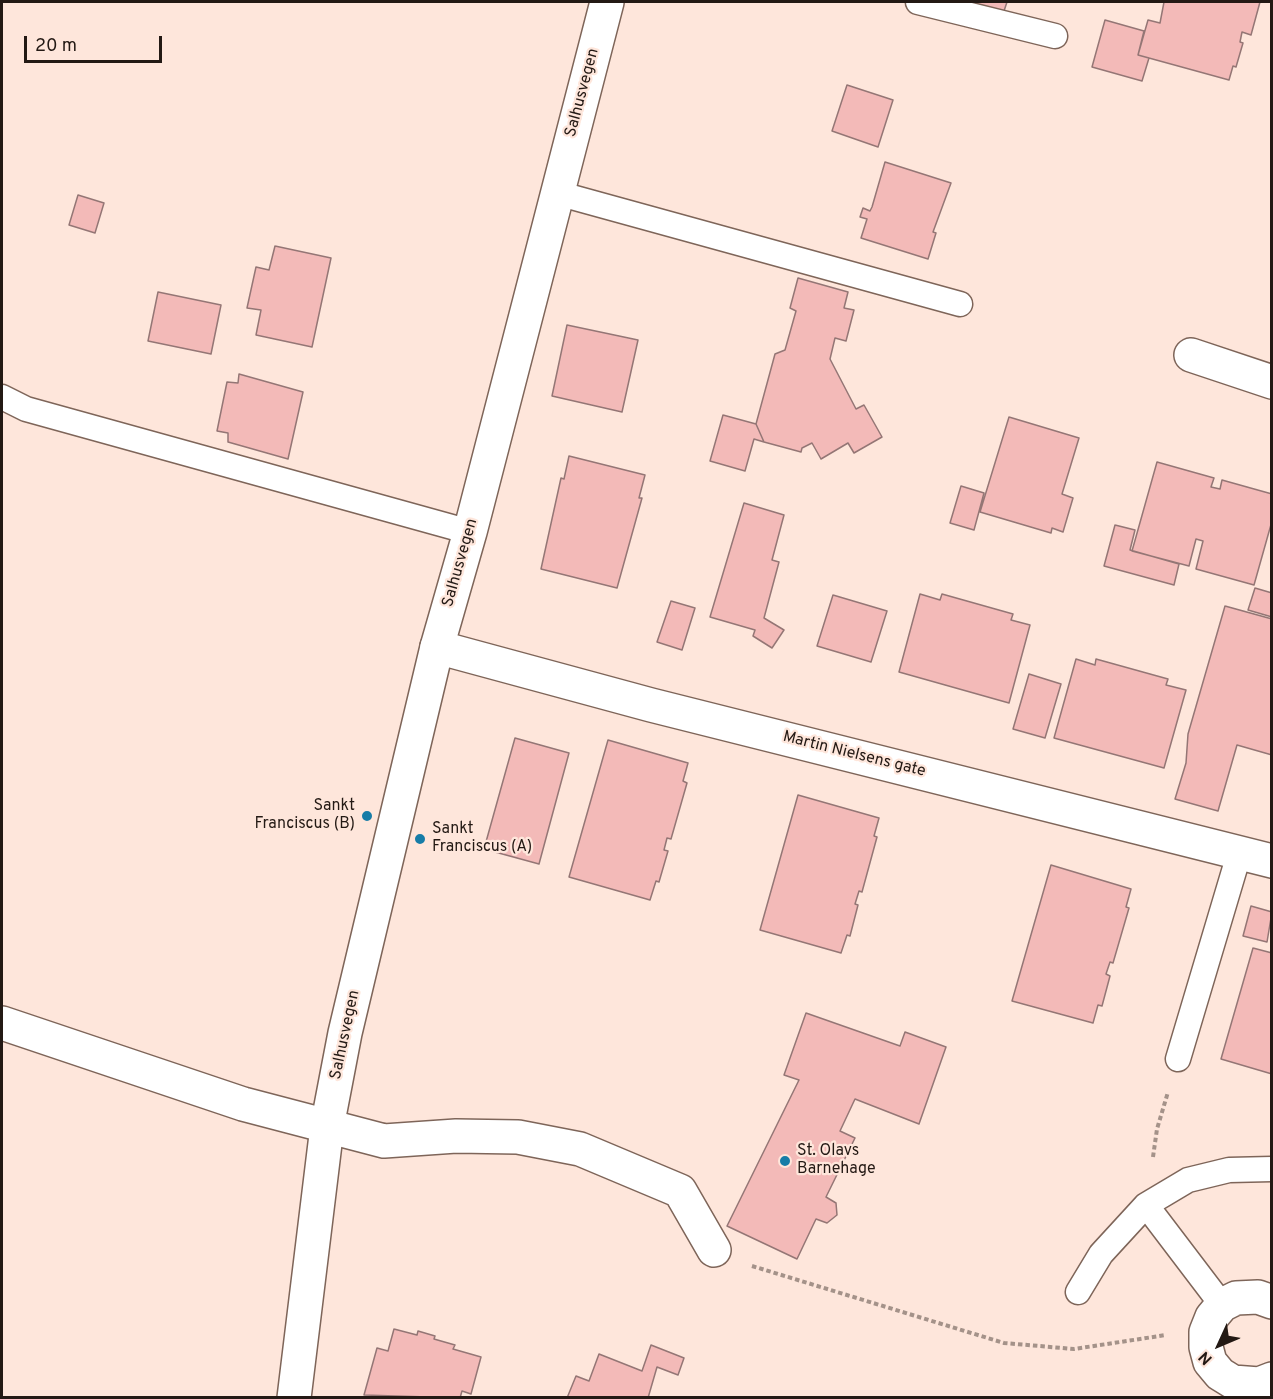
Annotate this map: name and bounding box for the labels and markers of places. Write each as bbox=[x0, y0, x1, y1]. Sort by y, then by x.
place label: Sankt Franciscus (B) bbox=[255, 797, 355, 835]
marker: Sankt Franciscus (B) bbox=[360, 809, 374, 823]
place label: Sankt Franciscus (A) bbox=[432, 820, 532, 858]
marker: Sankt Franciscus (A) bbox=[413, 832, 427, 846]
place label: St. Olavs Barnehage bbox=[797, 1142, 876, 1180]
marker: St. Olavs Barnehage bbox=[778, 1154, 792, 1168]

